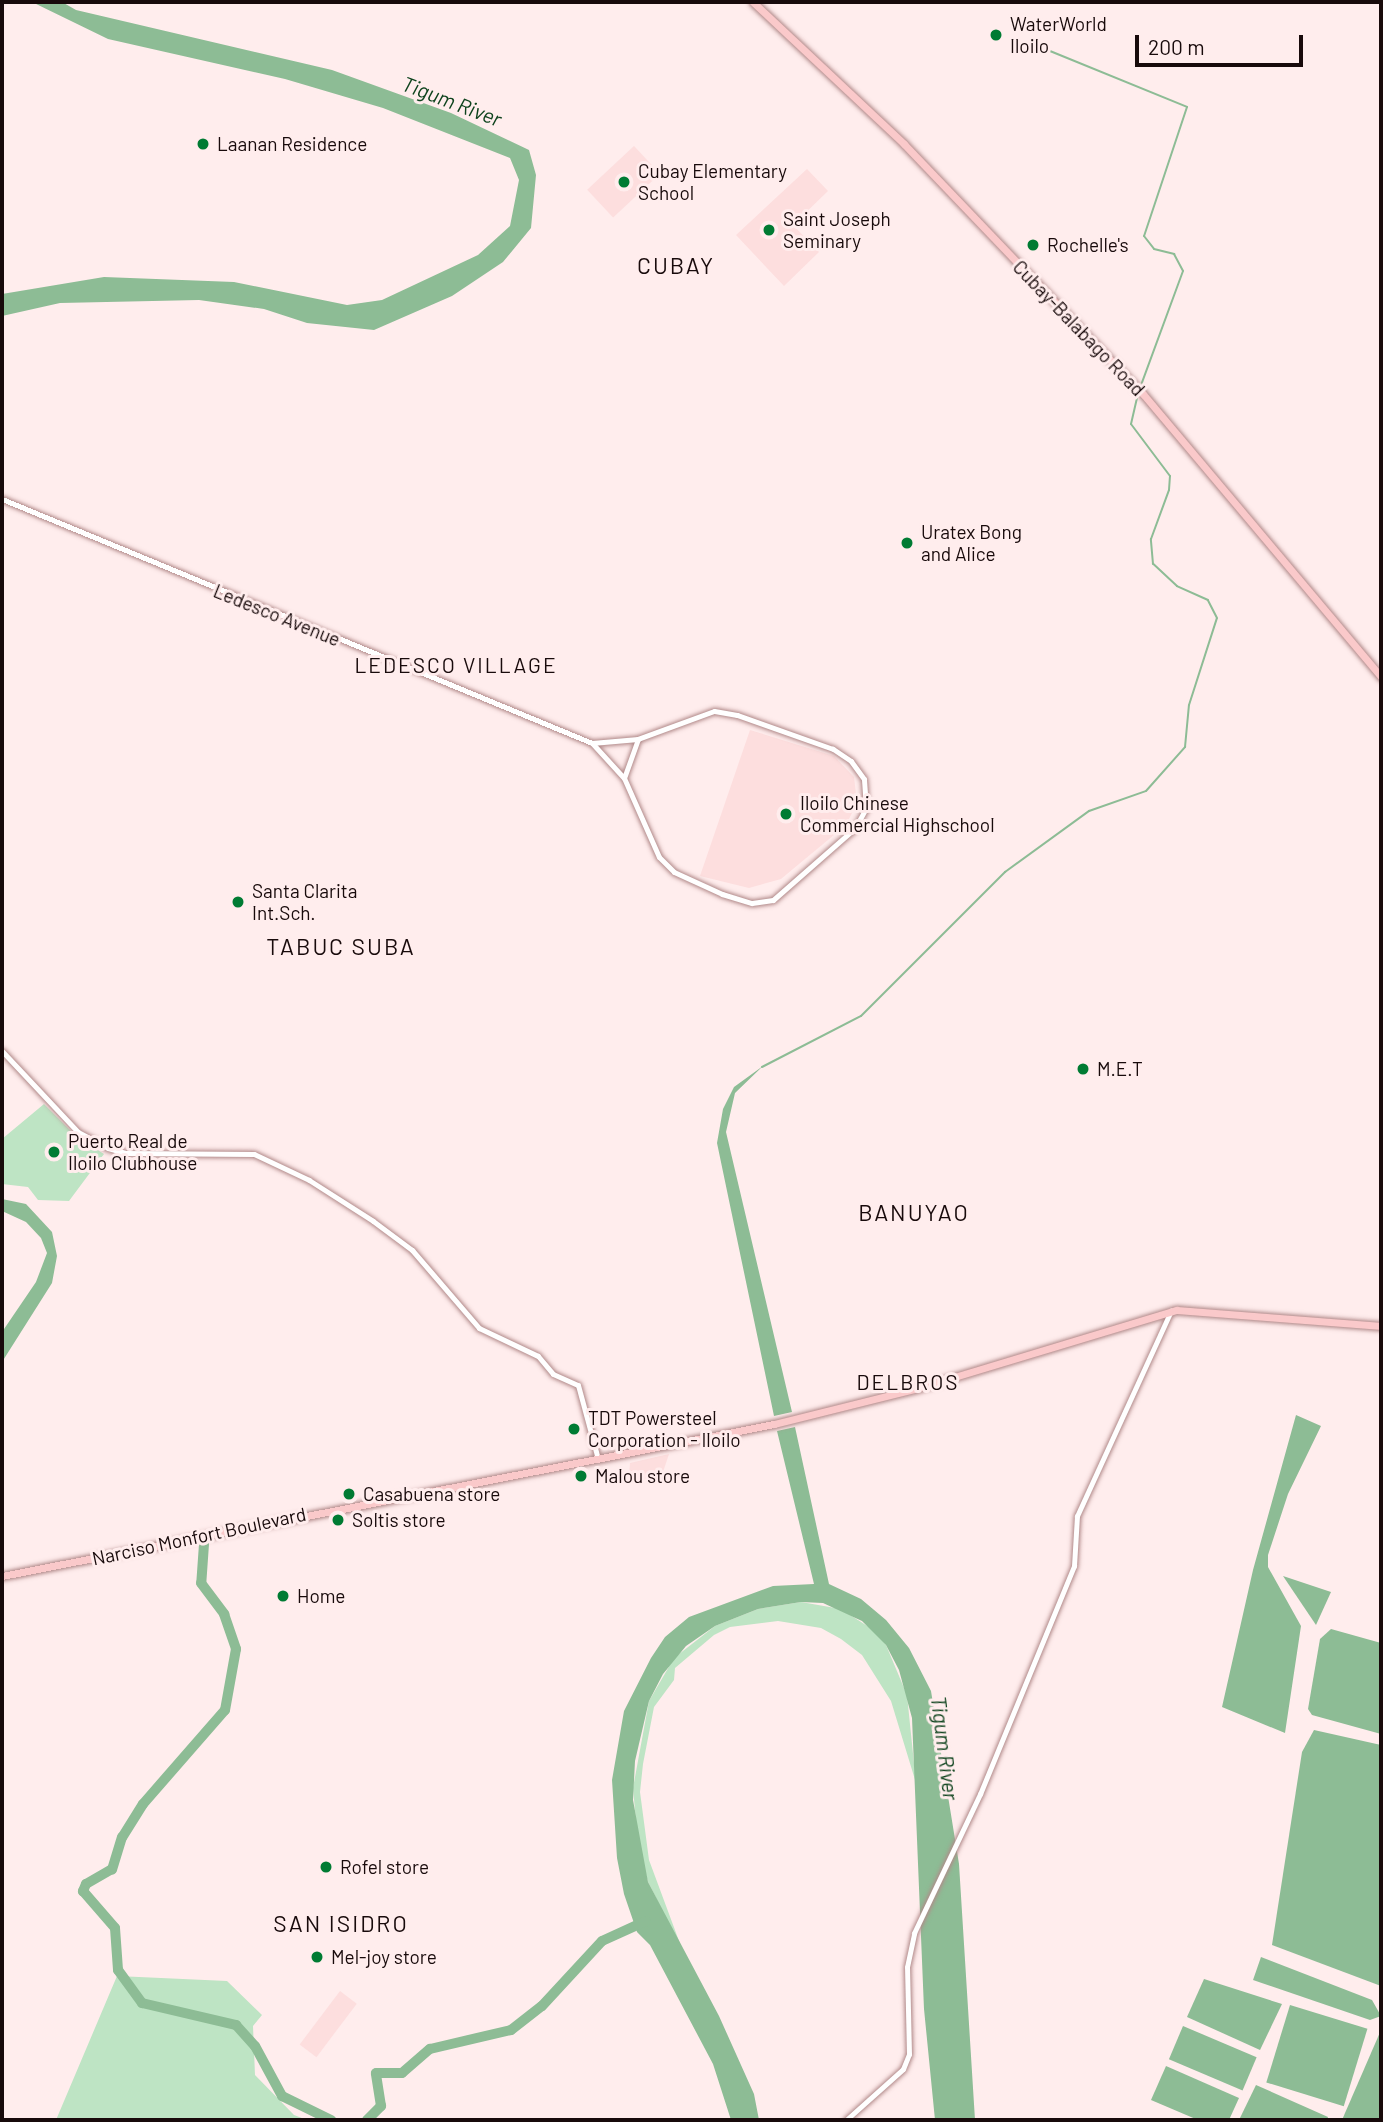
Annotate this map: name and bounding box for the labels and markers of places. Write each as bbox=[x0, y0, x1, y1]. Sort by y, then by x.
place label: WaterWorld Iloilo bbox=[1010, 13, 1107, 57]
marker: WaterWorld Iloilo bbox=[988, 27, 1004, 43]
place label: Laanan Residence bbox=[217, 133, 367, 155]
marker: Laanan Residence bbox=[195, 136, 211, 152]
place label: Cubay Elementary School bbox=[638, 160, 787, 204]
marker: Cubay Elementary School bbox=[616, 174, 632, 190]
place label: Saint Joseph Seminary bbox=[783, 208, 891, 252]
marker: Saint Joseph Seminary bbox=[761, 222, 777, 238]
place label: Rochelle's bbox=[1047, 234, 1129, 256]
marker: Rochelle's bbox=[1025, 237, 1041, 253]
place label: Uratex Bong and Alice bbox=[921, 521, 1022, 565]
marker: Uratex Bong and Alice bbox=[899, 535, 915, 551]
place label: Iloilo Chinese Commercial Highschool bbox=[800, 792, 995, 836]
marker: Iloilo Chinese Commercial Highschool bbox=[778, 806, 794, 822]
place label: Santa Clarita Int.Sch. bbox=[252, 880, 357, 924]
marker: Santa Clarita Int.Sch. bbox=[230, 894, 246, 910]
place label: M.E.T bbox=[1097, 1058, 1143, 1080]
marker: M.E.T bbox=[1075, 1061, 1091, 1077]
place label: Puerto Real de Iloilo Clubhouse bbox=[68, 1130, 197, 1174]
marker: Puerto Real de Iloilo Clubhouse bbox=[46, 1144, 62, 1160]
place label: TDT Powersteel Corporation - Iloilo bbox=[588, 1407, 741, 1451]
marker: TDT Powersteel Corporation - Iloilo bbox=[566, 1421, 582, 1437]
place label: Malou store bbox=[595, 1465, 690, 1487]
marker: Malou store bbox=[573, 1468, 589, 1484]
place label: Casabuena store bbox=[363, 1483, 500, 1505]
marker: Casabuena store bbox=[341, 1486, 357, 1502]
place label: Soltis store bbox=[352, 1509, 446, 1531]
marker: Soltis store bbox=[330, 1512, 346, 1528]
place label: Home bbox=[297, 1585, 345, 1607]
marker: Home bbox=[275, 1588, 291, 1604]
place label: Rofel store bbox=[340, 1856, 429, 1878]
marker: Rofel store bbox=[318, 1859, 334, 1875]
place label: Mel-joy store bbox=[331, 1946, 437, 1968]
marker: Mel-joy store bbox=[309, 1949, 325, 1965]

